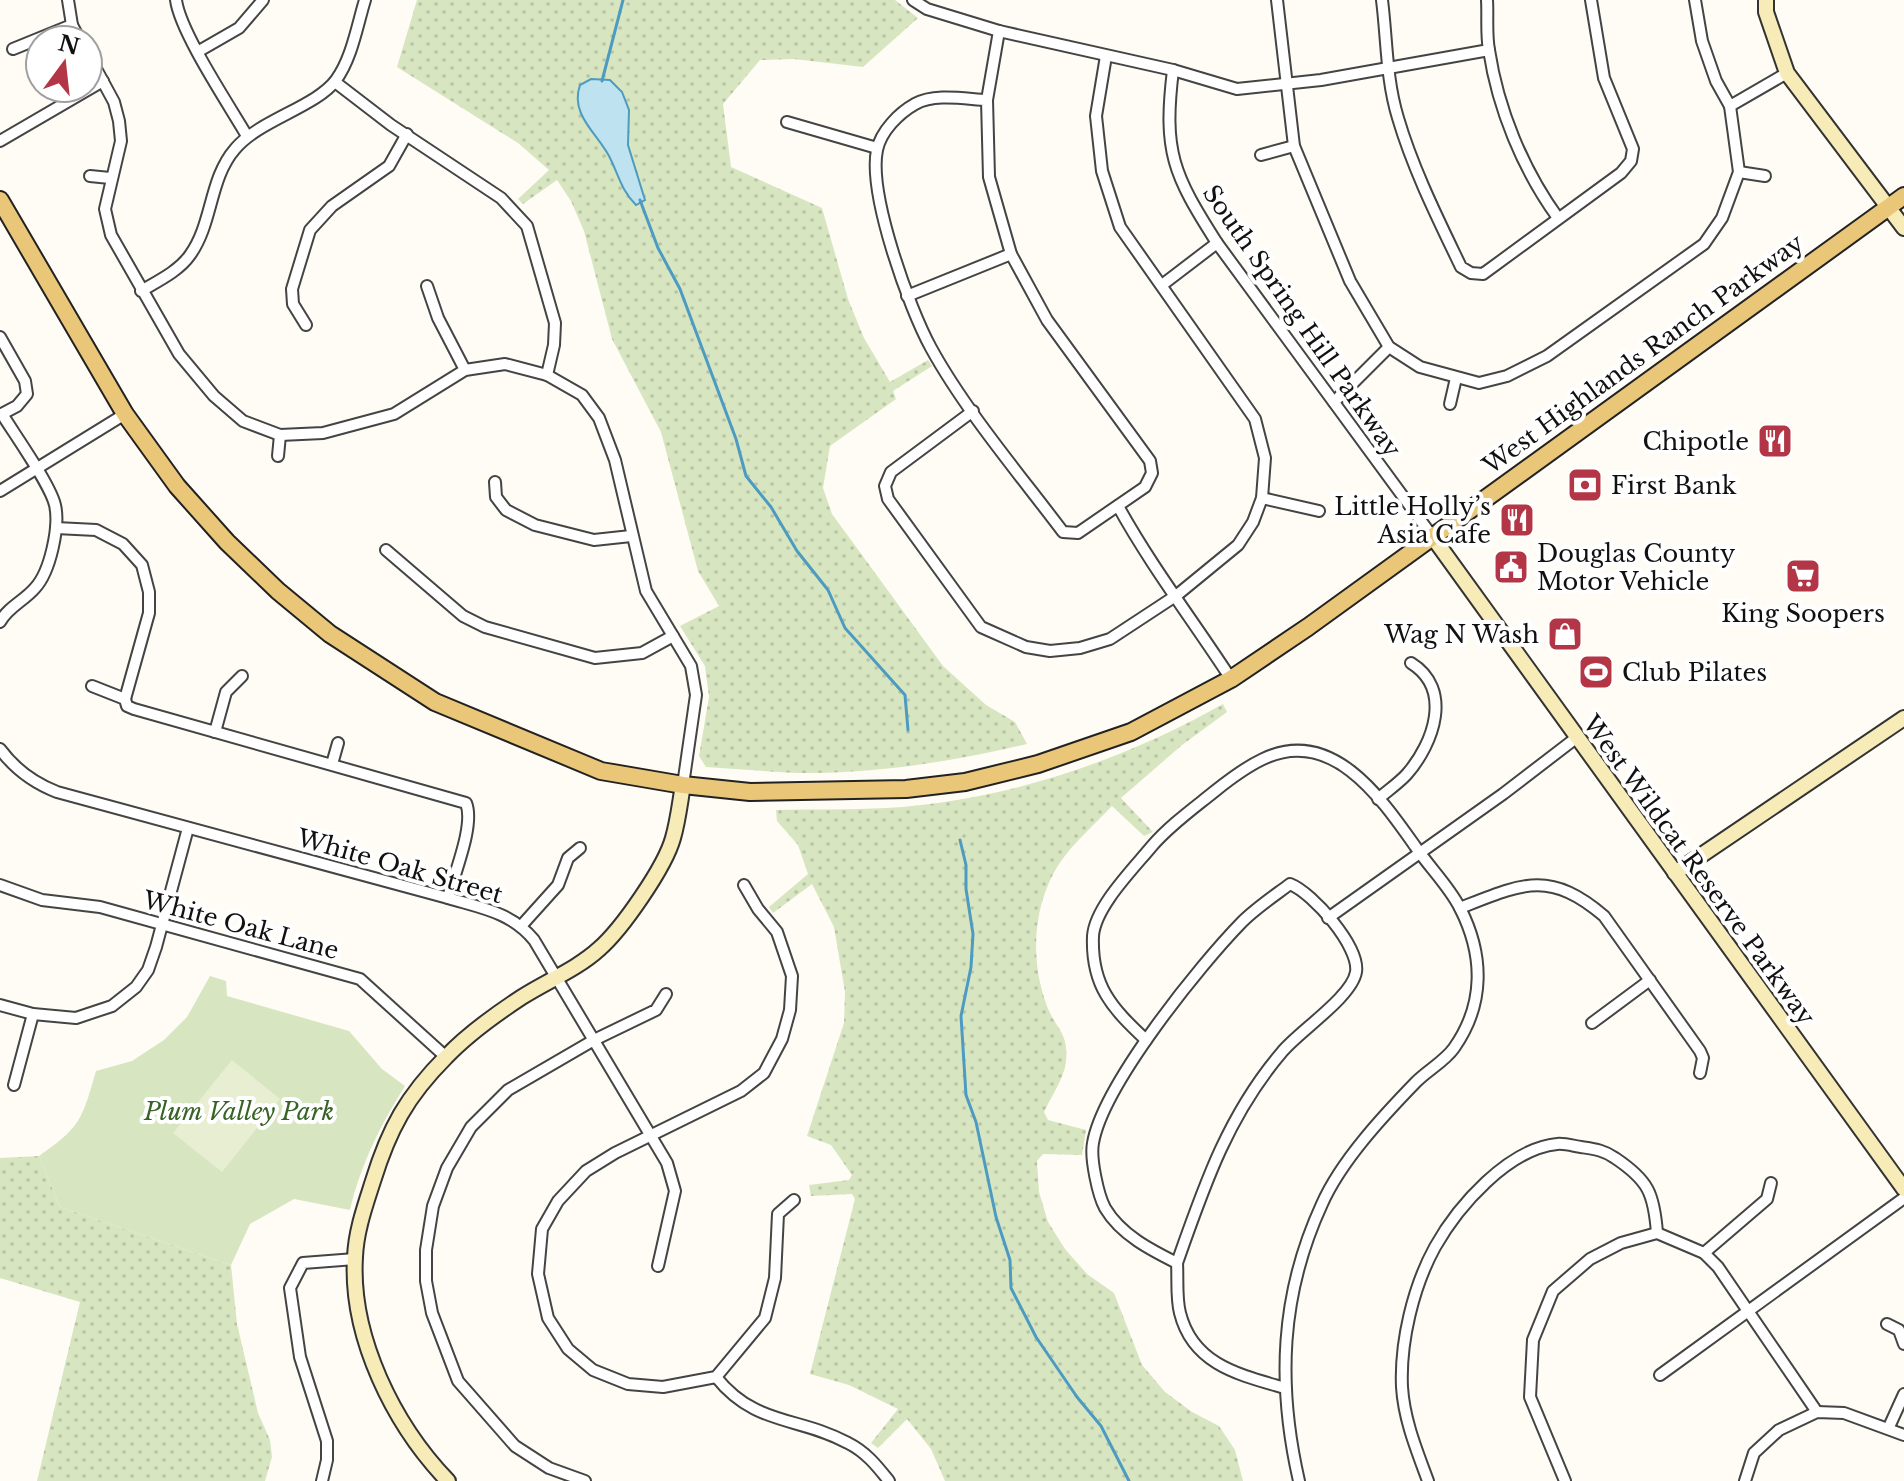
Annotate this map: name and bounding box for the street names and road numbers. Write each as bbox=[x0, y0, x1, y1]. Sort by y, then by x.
street label: South Spring Hill Parkway bbox=[1197, 179, 1408, 463]
street label: West Highlands Ranch Parkway bbox=[1476, 228, 1809, 481]
street label: West Wildcat Reserve Parkway bbox=[1576, 709, 1822, 1031]
street label: White Oak Street bbox=[293, 823, 506, 909]
street label: White Oak Lane bbox=[139, 885, 342, 965]

